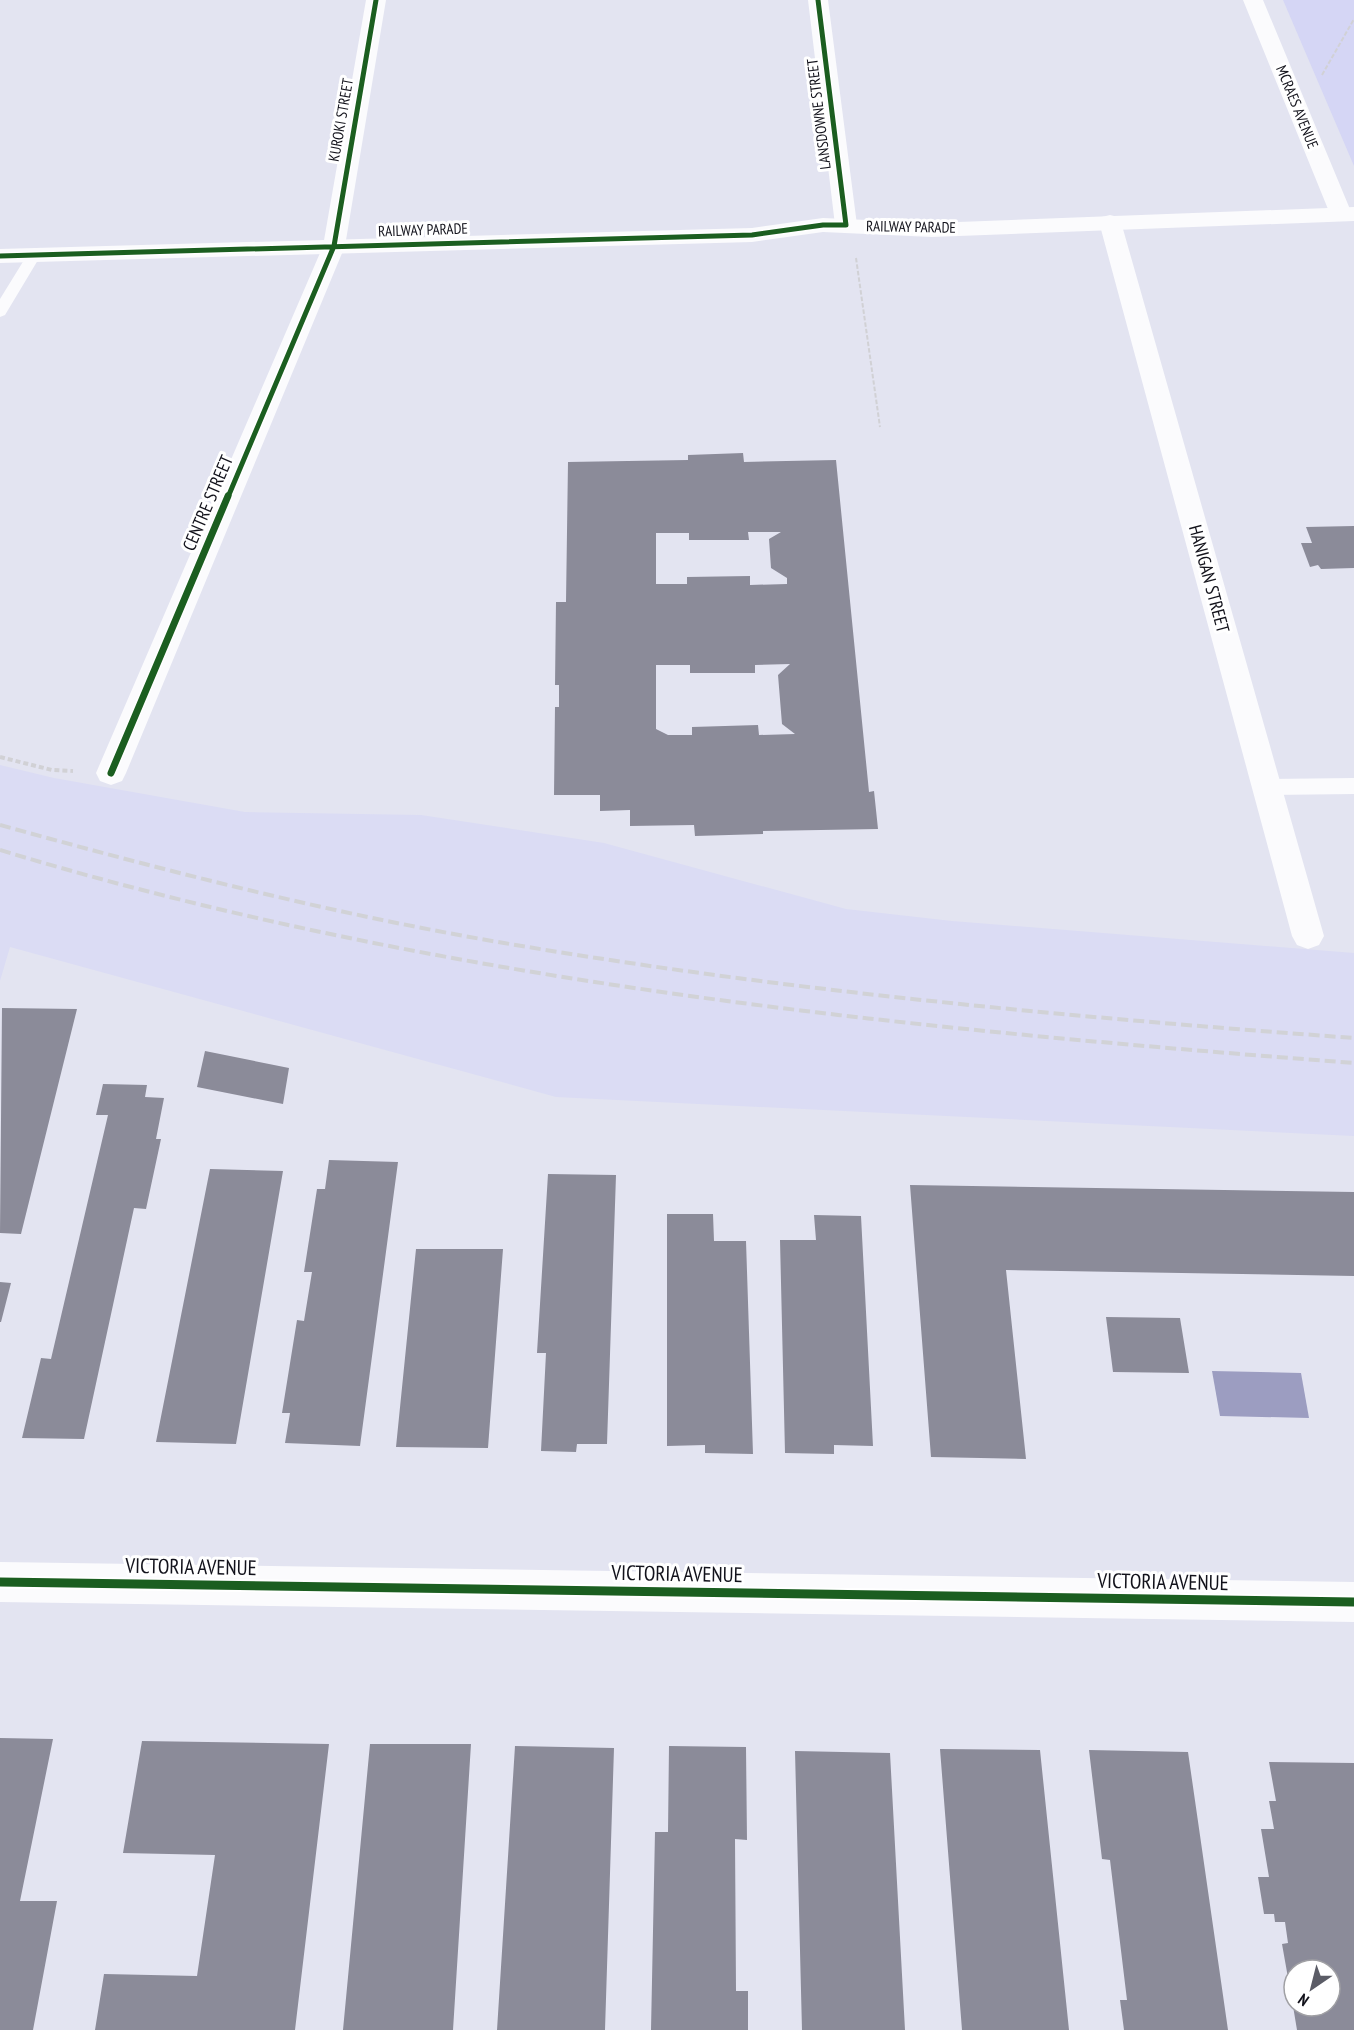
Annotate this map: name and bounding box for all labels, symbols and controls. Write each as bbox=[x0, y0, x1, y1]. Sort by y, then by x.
street label: LANSDOWNE STREET bbox=[802, 57, 835, 171]
street label: MCRAES AVENUE bbox=[1272, 62, 1323, 151]
street label: KUROKI STREET bbox=[324, 77, 357, 163]
street label: RAILWAY PARADE bbox=[866, 216, 956, 237]
street label: RAILWAY PARADE bbox=[378, 218, 468, 241]
street label: CENTRE STREET bbox=[177, 451, 238, 554]
street label: HANIGAN STREET bbox=[1184, 522, 1235, 635]
street label: VICTORIA AVENUE bbox=[124, 1552, 257, 1581]
street label: VICTORIA AVENUE bbox=[610, 1559, 743, 1588]
street label: VICTORIA AVENUE bbox=[1096, 1567, 1229, 1596]
north arrow bbox=[1282, 1958, 1342, 2018]
text: N bbox=[1294, 1990, 1313, 2011]

